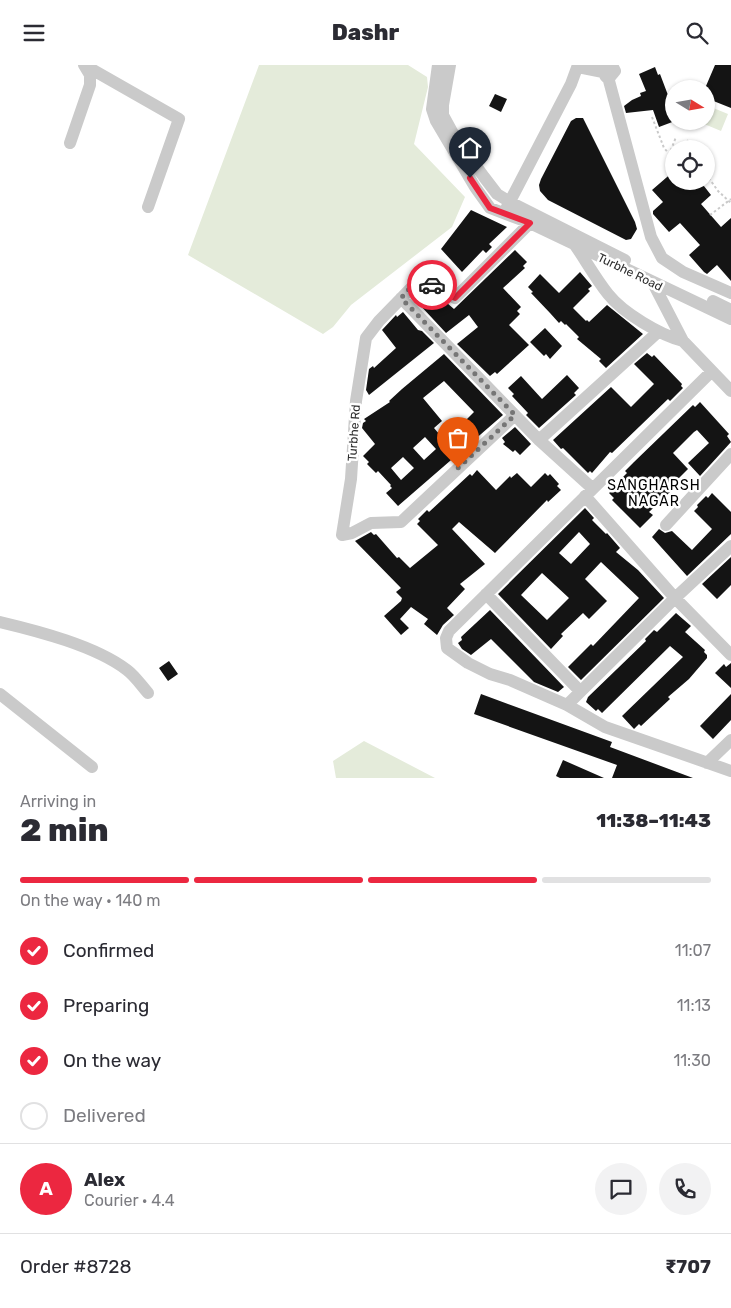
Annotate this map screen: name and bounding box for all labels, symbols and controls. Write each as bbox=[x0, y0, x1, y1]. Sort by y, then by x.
icon: menu bbox=[20, 19, 48, 47]
text: Dashr bbox=[332, 19, 399, 46]
icon: search bbox=[683, 19, 711, 47]
north arrow bbox=[665, 80, 715, 130]
map controls bbox=[665, 80, 715, 190]
pin bbox=[449, 127, 491, 178]
icon: home bbox=[456, 134, 484, 162]
button: locate bbox=[665, 140, 715, 190]
street label: Turbhe Road bbox=[595, 250, 665, 294]
courier bbox=[407, 260, 457, 310]
icon: car bbox=[418, 271, 446, 299]
street label: Turbhe Rd bbox=[345, 404, 363, 462]
pin bbox=[437, 417, 479, 468]
icon: bag bbox=[444, 424, 472, 452]
district label: SANGHARSH NAGAR bbox=[607, 477, 701, 510]
text: Arriving in bbox=[20, 792, 96, 811]
text: 11:38–11:43 bbox=[596, 809, 711, 832]
text: 2 min bbox=[20, 811, 109, 849]
text: On the way · 140 m bbox=[20, 891, 160, 910]
icon: check bbox=[20, 937, 48, 965]
text: Confirmed bbox=[63, 939, 154, 962]
text: 11:07 bbox=[675, 941, 711, 960]
icon: check bbox=[20, 992, 48, 1020]
text: Preparing bbox=[63, 994, 149, 1017]
text: 11:13 bbox=[677, 996, 711, 1015]
icon: check bbox=[20, 1047, 48, 1075]
text: On the way bbox=[63, 1049, 161, 1072]
text: 11:30 bbox=[673, 1051, 711, 1070]
text: Delivered bbox=[63, 1104, 146, 1127]
button: chat bbox=[595, 1163, 647, 1215]
button: phone bbox=[659, 1163, 711, 1215]
text: Alex bbox=[84, 1168, 125, 1191]
text: A bbox=[39, 1177, 53, 1200]
text: Courier · 4.4 bbox=[84, 1191, 175, 1210]
text: Order #8728 bbox=[20, 1255, 132, 1278]
text: ₹707 bbox=[665, 1255, 711, 1278]

